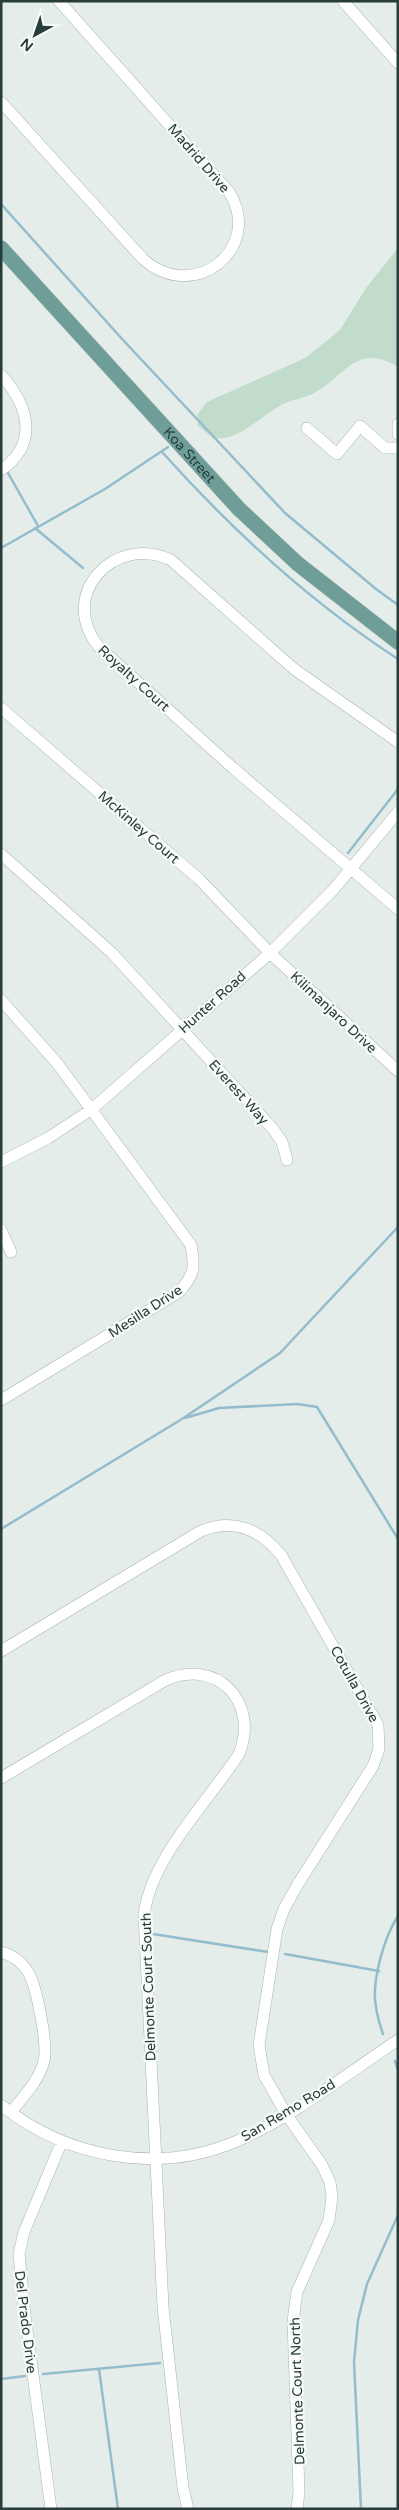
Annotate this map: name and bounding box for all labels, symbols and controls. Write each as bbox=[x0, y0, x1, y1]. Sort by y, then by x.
north arrow bbox=[10, 10, 60, 60]
text: N bbox=[17, 34, 37, 55]
street label: Madrid Drive bbox=[164, 120, 233, 196]
street label: Koa Street bbox=[160, 424, 219, 487]
street label: Royalty Court bbox=[94, 642, 174, 716]
street label: McKinley Court bbox=[95, 788, 183, 868]
street label: Hunter Road bbox=[175, 968, 249, 1037]
street label: Kilimanjaro Drive bbox=[287, 968, 381, 1057]
street label: Everest Way bbox=[205, 1056, 273, 1129]
street label: Mesilla Drive bbox=[105, 1281, 185, 1342]
street label: Cotulla Drive bbox=[327, 1643, 383, 1726]
street label: Delmonte Court South bbox=[137, 1912, 160, 2062]
street label: San Remo Road bbox=[238, 2076, 338, 2145]
street label: Del Prado Drive bbox=[11, 2270, 40, 2374]
street label: Delmonte Court North bbox=[286, 2317, 309, 2465]

